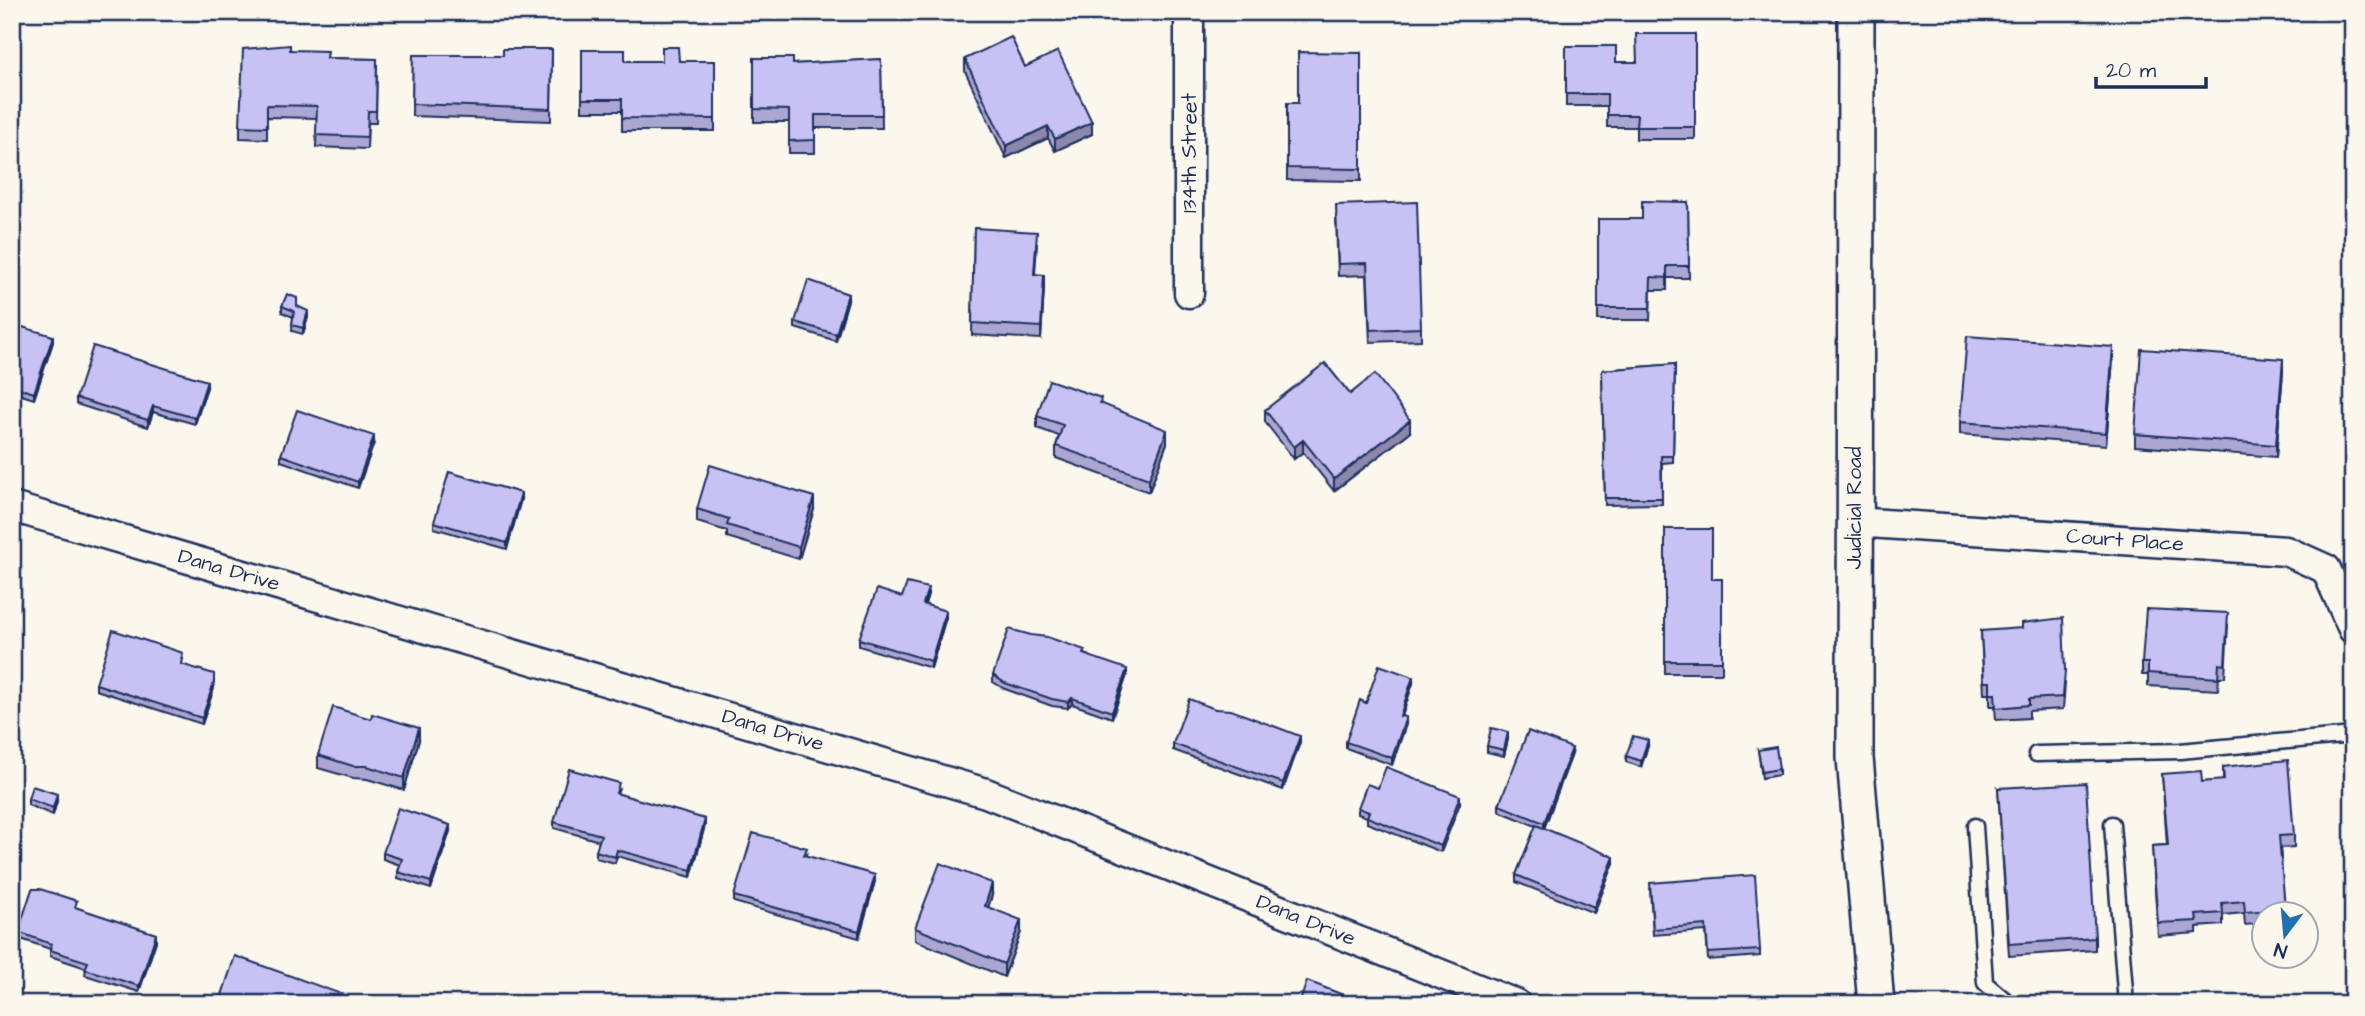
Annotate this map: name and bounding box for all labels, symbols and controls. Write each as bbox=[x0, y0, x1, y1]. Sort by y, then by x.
scale bar bbox=[2096, 46, 2206, 90]
text: 20 m bbox=[2106, 56, 2157, 85]
street label: 134th Street bbox=[1175, 93, 1204, 213]
street label: Judicial Road bbox=[1840, 446, 1869, 569]
street label: Court Place bbox=[2065, 521, 2185, 559]
street label: Dana Drive bbox=[175, 542, 283, 598]
street label: Dana Drive bbox=[719, 702, 827, 758]
street label: Dana Drive bbox=[1252, 887, 1360, 953]
north arrow bbox=[2250, 900, 2320, 970]
text: N bbox=[2271, 935, 2290, 965]

